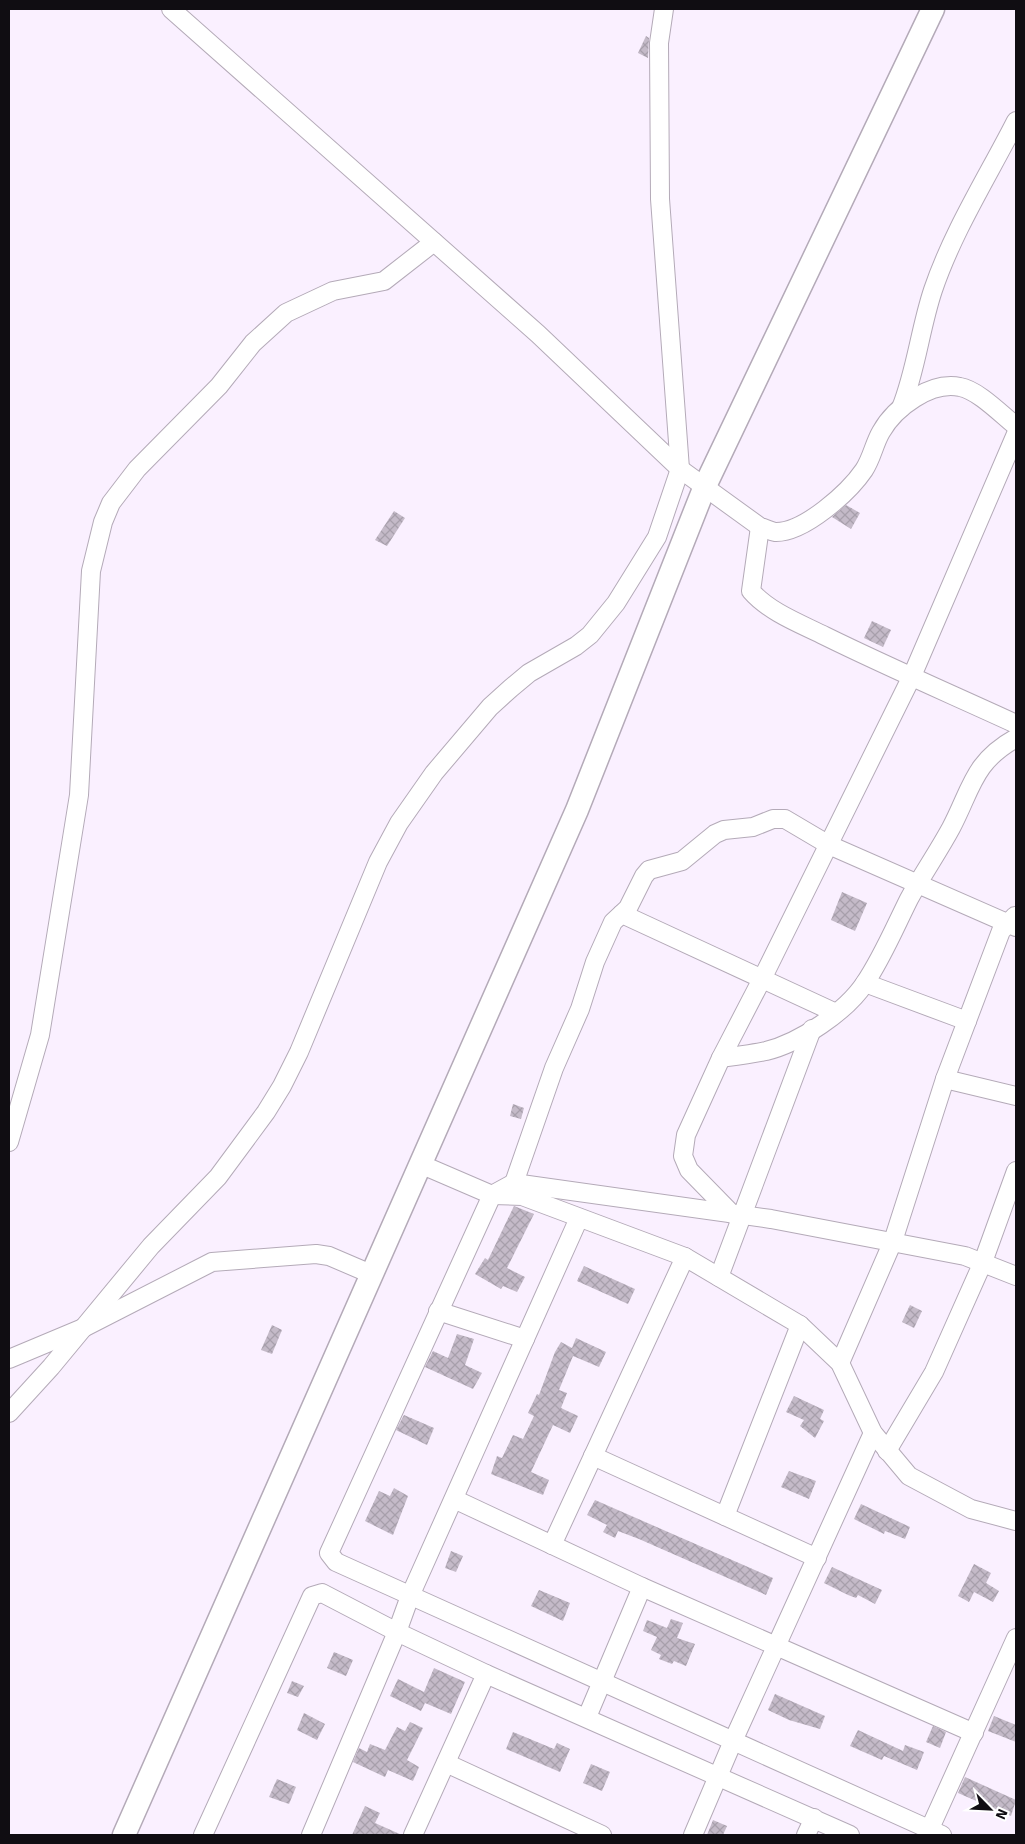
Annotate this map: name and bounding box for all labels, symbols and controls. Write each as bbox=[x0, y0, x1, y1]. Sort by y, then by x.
north arrow bbox=[965, 1784, 1015, 1834]
text: N bbox=[992, 1806, 1011, 1822]

